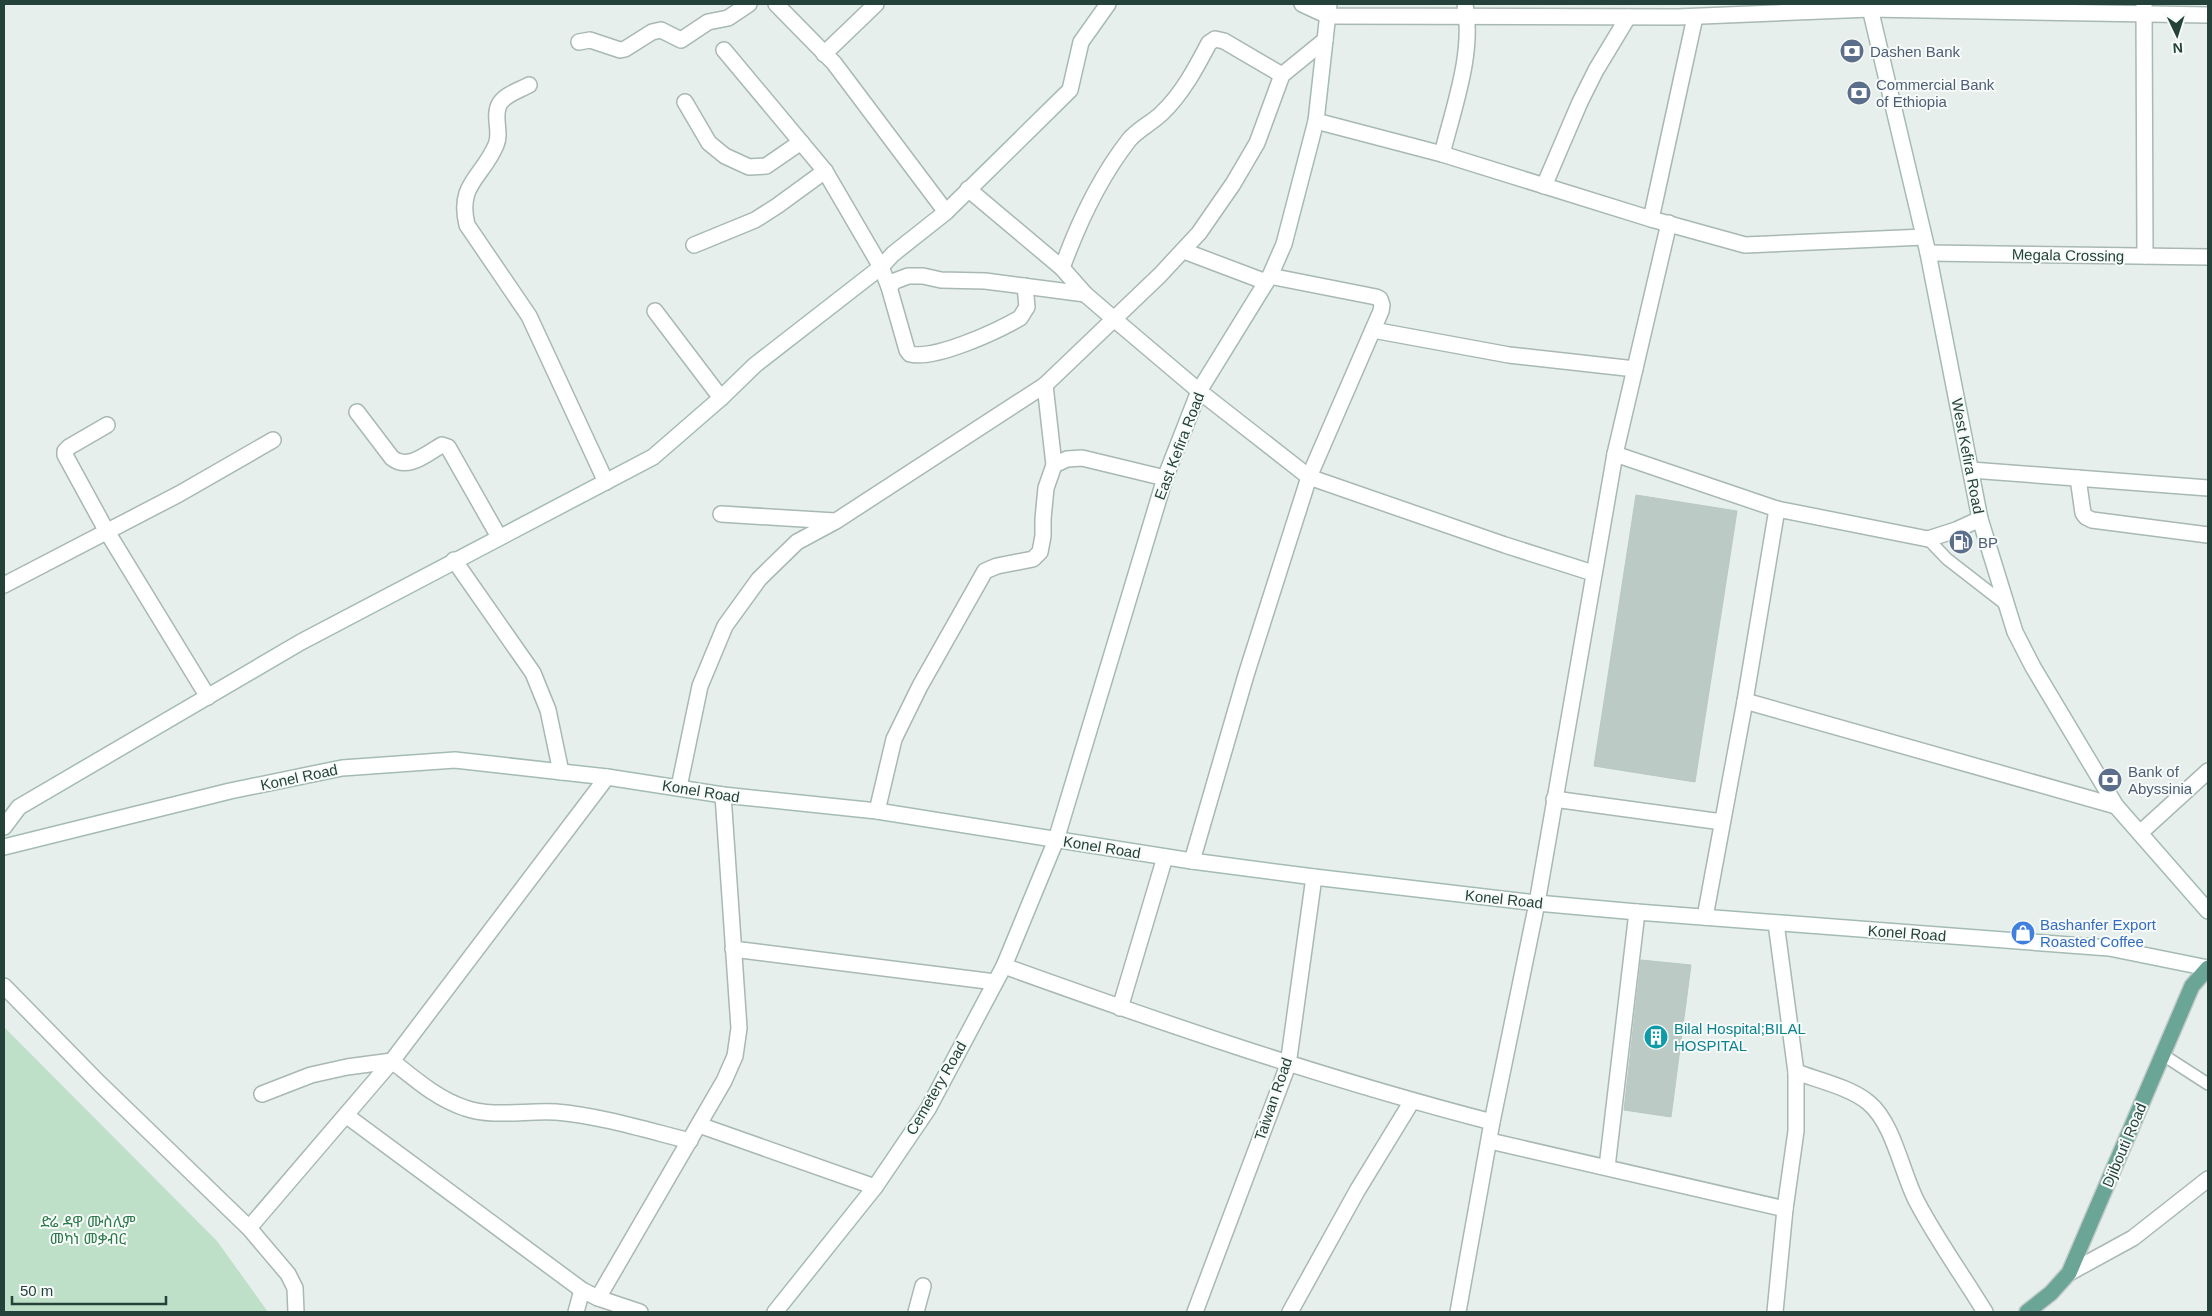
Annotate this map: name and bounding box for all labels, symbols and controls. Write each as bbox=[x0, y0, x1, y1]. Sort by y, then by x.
north arrow bbox=[2152, 10, 2202, 60]
bank icon: Dashen Bank bbox=[1839, 38, 1865, 64]
text: N bbox=[2172, 40, 2184, 56]
place label: Dashen Bank bbox=[1870, 43, 1961, 60]
place label: Commercial Bank of Ethiopia bbox=[1876, 76, 1995, 110]
bank icon: Commercial Bank of Ethiopia bbox=[1846, 80, 1872, 106]
street label: Megala Crossing bbox=[2012, 246, 2124, 264]
street label: East Kefira Road bbox=[1151, 390, 1207, 502]
street label: West Kefira Road bbox=[1948, 397, 1988, 515]
fuel station icon: BP bbox=[1948, 529, 1974, 555]
place label: BP bbox=[1978, 534, 1998, 551]
street label: Konel Road bbox=[259, 761, 339, 793]
place label: Bank of Abyssinia bbox=[2128, 763, 2193, 797]
bank icon: Bank of Abyssinia bbox=[2097, 767, 2123, 793]
street label: Konel Road bbox=[661, 776, 741, 806]
street label: Konel Road bbox=[1062, 832, 1142, 862]
street label: Konel Road bbox=[1464, 886, 1544, 912]
place label: Bashanfer Export Roasted Coffee bbox=[2040, 916, 2157, 950]
shop icon: Bashanfer Export Roasted Coffee bbox=[2010, 920, 2036, 946]
street label: Konel Road bbox=[1867, 922, 1947, 944]
place label: Bilal Hospital;BILAL HOSPITAL bbox=[1674, 1020, 1806, 1054]
building icon: Bilal Hospital;BILAL HOSPITAL bbox=[1643, 1024, 1669, 1050]
street label: Cemetery Road bbox=[902, 1038, 970, 1138]
street label: Taiwan Road bbox=[1251, 1055, 1295, 1143]
street label: Djibouti Road bbox=[2099, 1100, 2149, 1190]
park label: ድሬ ዳዋ ሙስሊም መካነ መቃብር bbox=[41, 1213, 135, 1247]
scale bar bbox=[12, 1274, 166, 1306]
text: 50 m bbox=[20, 1282, 53, 1299]

